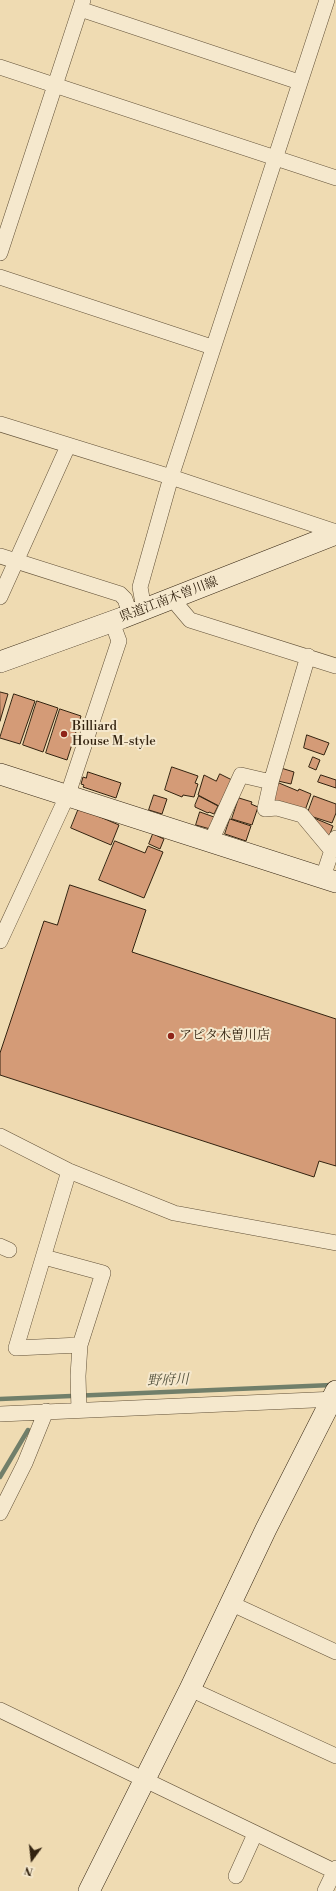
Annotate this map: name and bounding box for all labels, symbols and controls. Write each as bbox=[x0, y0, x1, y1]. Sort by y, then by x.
street label: 県道江南木曽川線 bbox=[118, 574, 220, 626]
place label: Billiard House M-style bbox=[72, 719, 156, 750]
marker: Billiard House M-style bbox=[59, 729, 69, 739]
place label: アピタ木曽川店 bbox=[179, 1028, 270, 1044]
marker: アピタ木曽川店 bbox=[166, 1031, 176, 1041]
water label: 野府川 bbox=[147, 1372, 189, 1390]
north arrow bbox=[12, 1839, 52, 1879]
text: N bbox=[23, 1863, 35, 1878]

